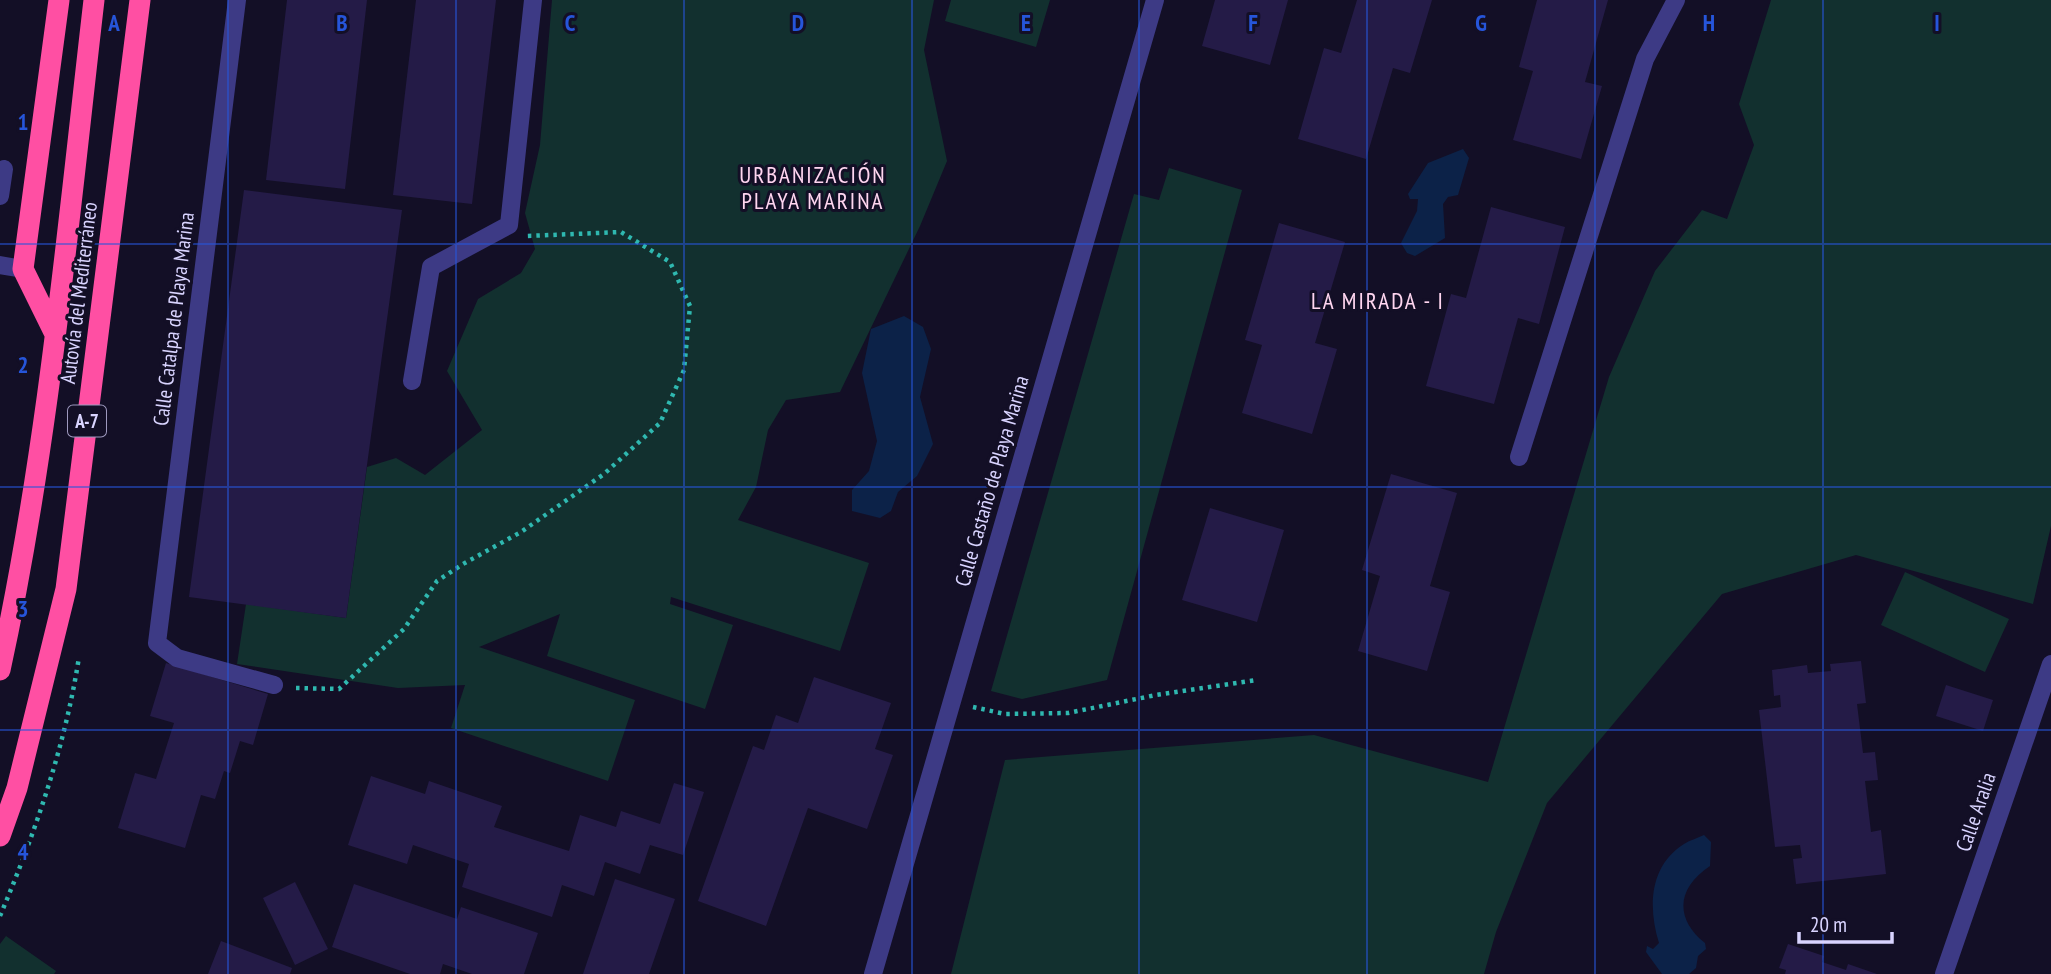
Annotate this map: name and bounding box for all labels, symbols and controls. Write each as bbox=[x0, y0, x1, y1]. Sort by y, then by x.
text: A bbox=[107, 8, 120, 37]
text: B bbox=[336, 8, 348, 37]
text: C bbox=[565, 8, 576, 37]
text: D bbox=[792, 8, 804, 37]
text: E bbox=[1021, 8, 1031, 37]
text: F bbox=[1248, 8, 1258, 37]
text: G bbox=[1475, 8, 1487, 37]
text: H bbox=[1703, 8, 1715, 37]
text: I bbox=[1934, 8, 1940, 37]
text: 1 bbox=[18, 107, 29, 136]
district label: URBANIZACIÓN PLAYA MARINA bbox=[739, 160, 887, 215]
street label: Autovía del Mediterráneo bbox=[54, 201, 103, 385]
street label: Calle Catalpa de Playa Marina bbox=[147, 211, 200, 427]
district label: LA MIRADA - I bbox=[1311, 286, 1445, 315]
text: 2 bbox=[18, 350, 29, 379]
street label: Calle Castaño de Playa Marina bbox=[949, 372, 1035, 589]
road number: A-7 bbox=[68, 406, 106, 436]
text: 3 bbox=[18, 594, 29, 623]
street label: Calle Aralia bbox=[1949, 769, 2002, 855]
text: 4 bbox=[18, 837, 29, 866]
scale bar bbox=[1799, 900, 1892, 944]
text: 20 m bbox=[1810, 911, 1847, 938]

